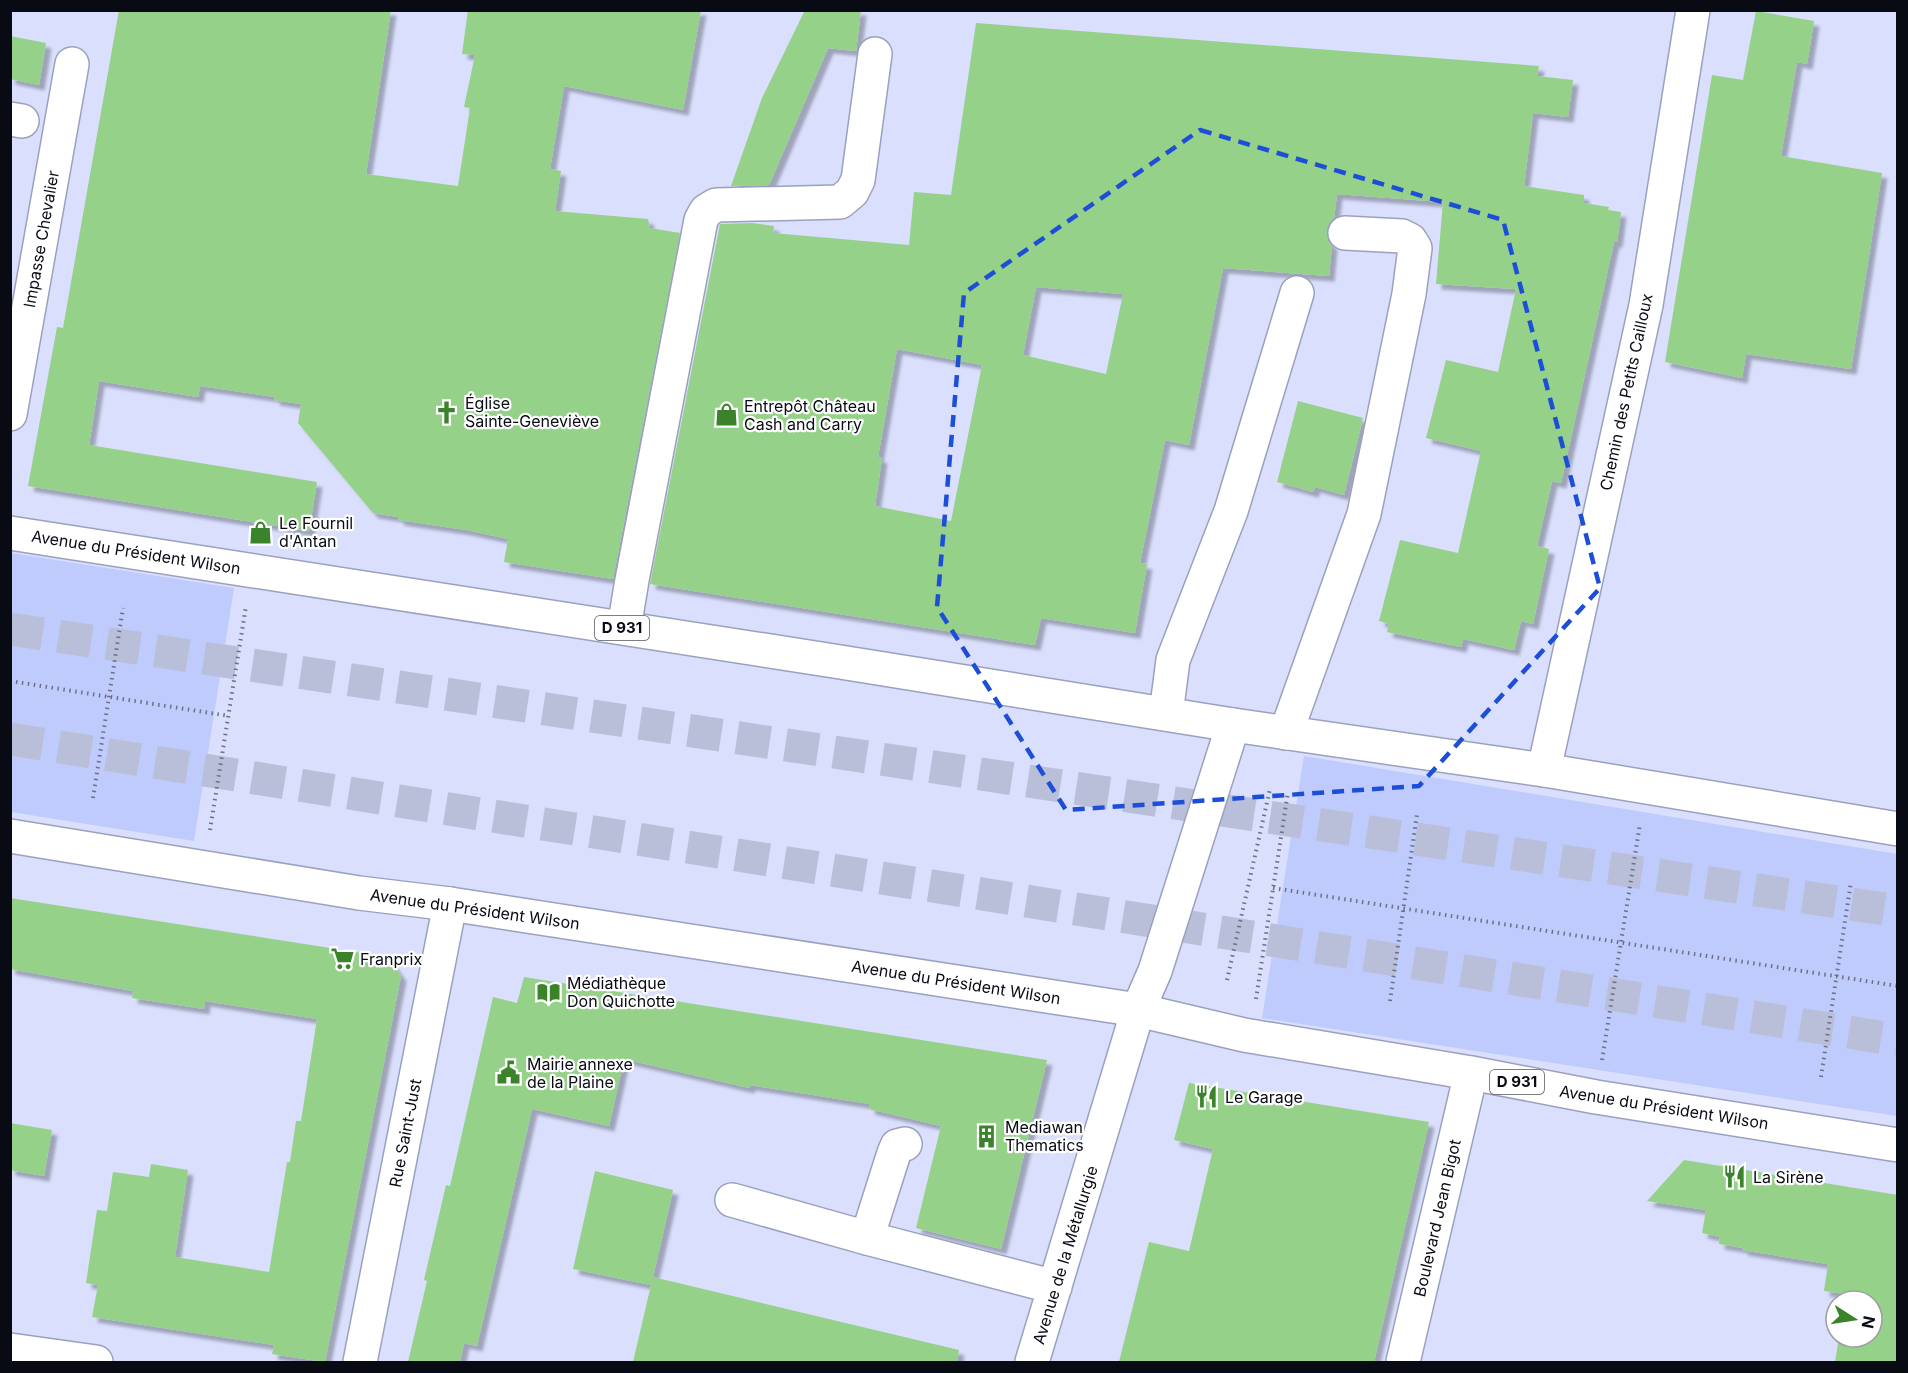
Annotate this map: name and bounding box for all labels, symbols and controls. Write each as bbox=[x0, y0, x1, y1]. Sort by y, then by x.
street label: Impasse Chevalier bbox=[19, 169, 63, 309]
street label: Chemin des Petits Cailloux bbox=[1595, 291, 1657, 492]
place label: Église Sainte-Geneviève bbox=[465, 393, 599, 431]
place label: Entrepôt Château Cash and Carry bbox=[744, 396, 876, 434]
church icon: Église Sainte-Geneviève bbox=[434, 399, 460, 425]
shop icon: Entrepôt Château Cash and Carry bbox=[713, 402, 739, 428]
place label: Le Fournil d'Antan bbox=[279, 513, 353, 551]
shop icon: Le Fournil d'Antan bbox=[248, 519, 274, 545]
street label: Avenue du Président Wilson bbox=[30, 526, 242, 578]
road number: D 931 bbox=[595, 616, 649, 640]
street label: Avenue du Président Wilson bbox=[369, 884, 581, 934]
supermarket icon: Franprix bbox=[329, 946, 355, 972]
place label: Franprix bbox=[360, 949, 422, 969]
street label: Avenue du Président Wilson bbox=[850, 956, 1062, 1008]
place label: Médiathèque Don Quichotte bbox=[567, 973, 675, 1011]
library icon: Médiathèque Don Quichotte bbox=[536, 979, 562, 1005]
place label: Mairie annexe de la Plaine bbox=[527, 1054, 633, 1092]
public building icon: Mairie annexe de la Plaine bbox=[496, 1060, 522, 1086]
road number: D 931 bbox=[1490, 1070, 1544, 1094]
street label: Rue Saint-Just bbox=[385, 1077, 425, 1189]
street label: Avenue du Président Wilson bbox=[1558, 1081, 1770, 1133]
restaurant icon: Le Garage bbox=[1194, 1084, 1220, 1110]
place label: Le Garage bbox=[1225, 1087, 1303, 1107]
place label: Mediawan Thematics bbox=[1005, 1117, 1084, 1155]
building icon: Mediawan Thematics bbox=[974, 1123, 1000, 1149]
street label: Boulevard Jean Bigot bbox=[1409, 1137, 1465, 1299]
street label: Avenue de la Métallurgie bbox=[1028, 1163, 1102, 1347]
restaurant icon: La Sirène bbox=[1722, 1164, 1748, 1190]
place label: La Sirène bbox=[1753, 1167, 1824, 1187]
north arrow bbox=[1824, 1289, 1884, 1349]
text: N bbox=[1858, 1314, 1880, 1330]

